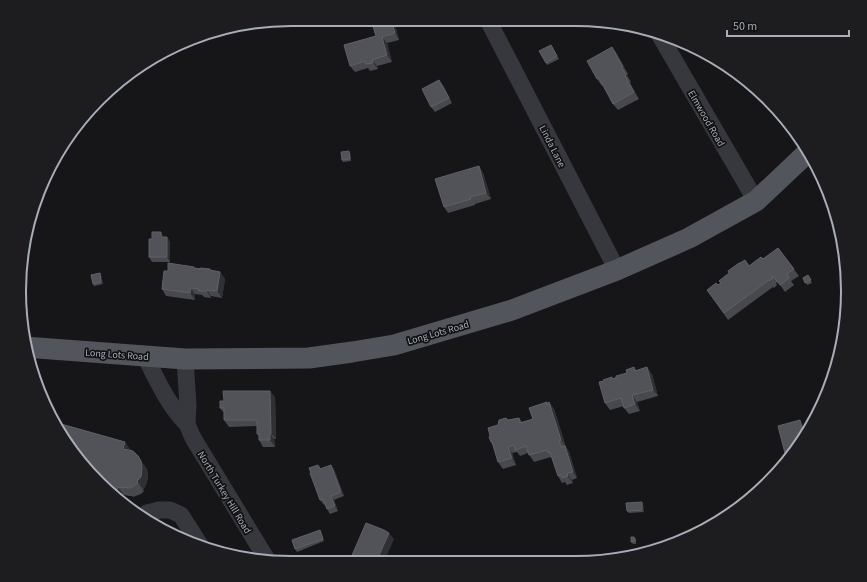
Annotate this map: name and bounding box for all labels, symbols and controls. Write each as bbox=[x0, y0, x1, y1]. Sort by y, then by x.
scale bar bbox=[727, 12, 849, 38]
text: 50 m bbox=[733, 18, 757, 35]
street label: Elmwood Road bbox=[684, 88, 728, 149]
street label: Linda Lane bbox=[535, 123, 569, 170]
street label: Long Lots Road bbox=[406, 317, 471, 348]
street label: Long Lots Road bbox=[85, 346, 149, 364]
street label: North Turkey Hill Road bbox=[194, 449, 254, 536]

